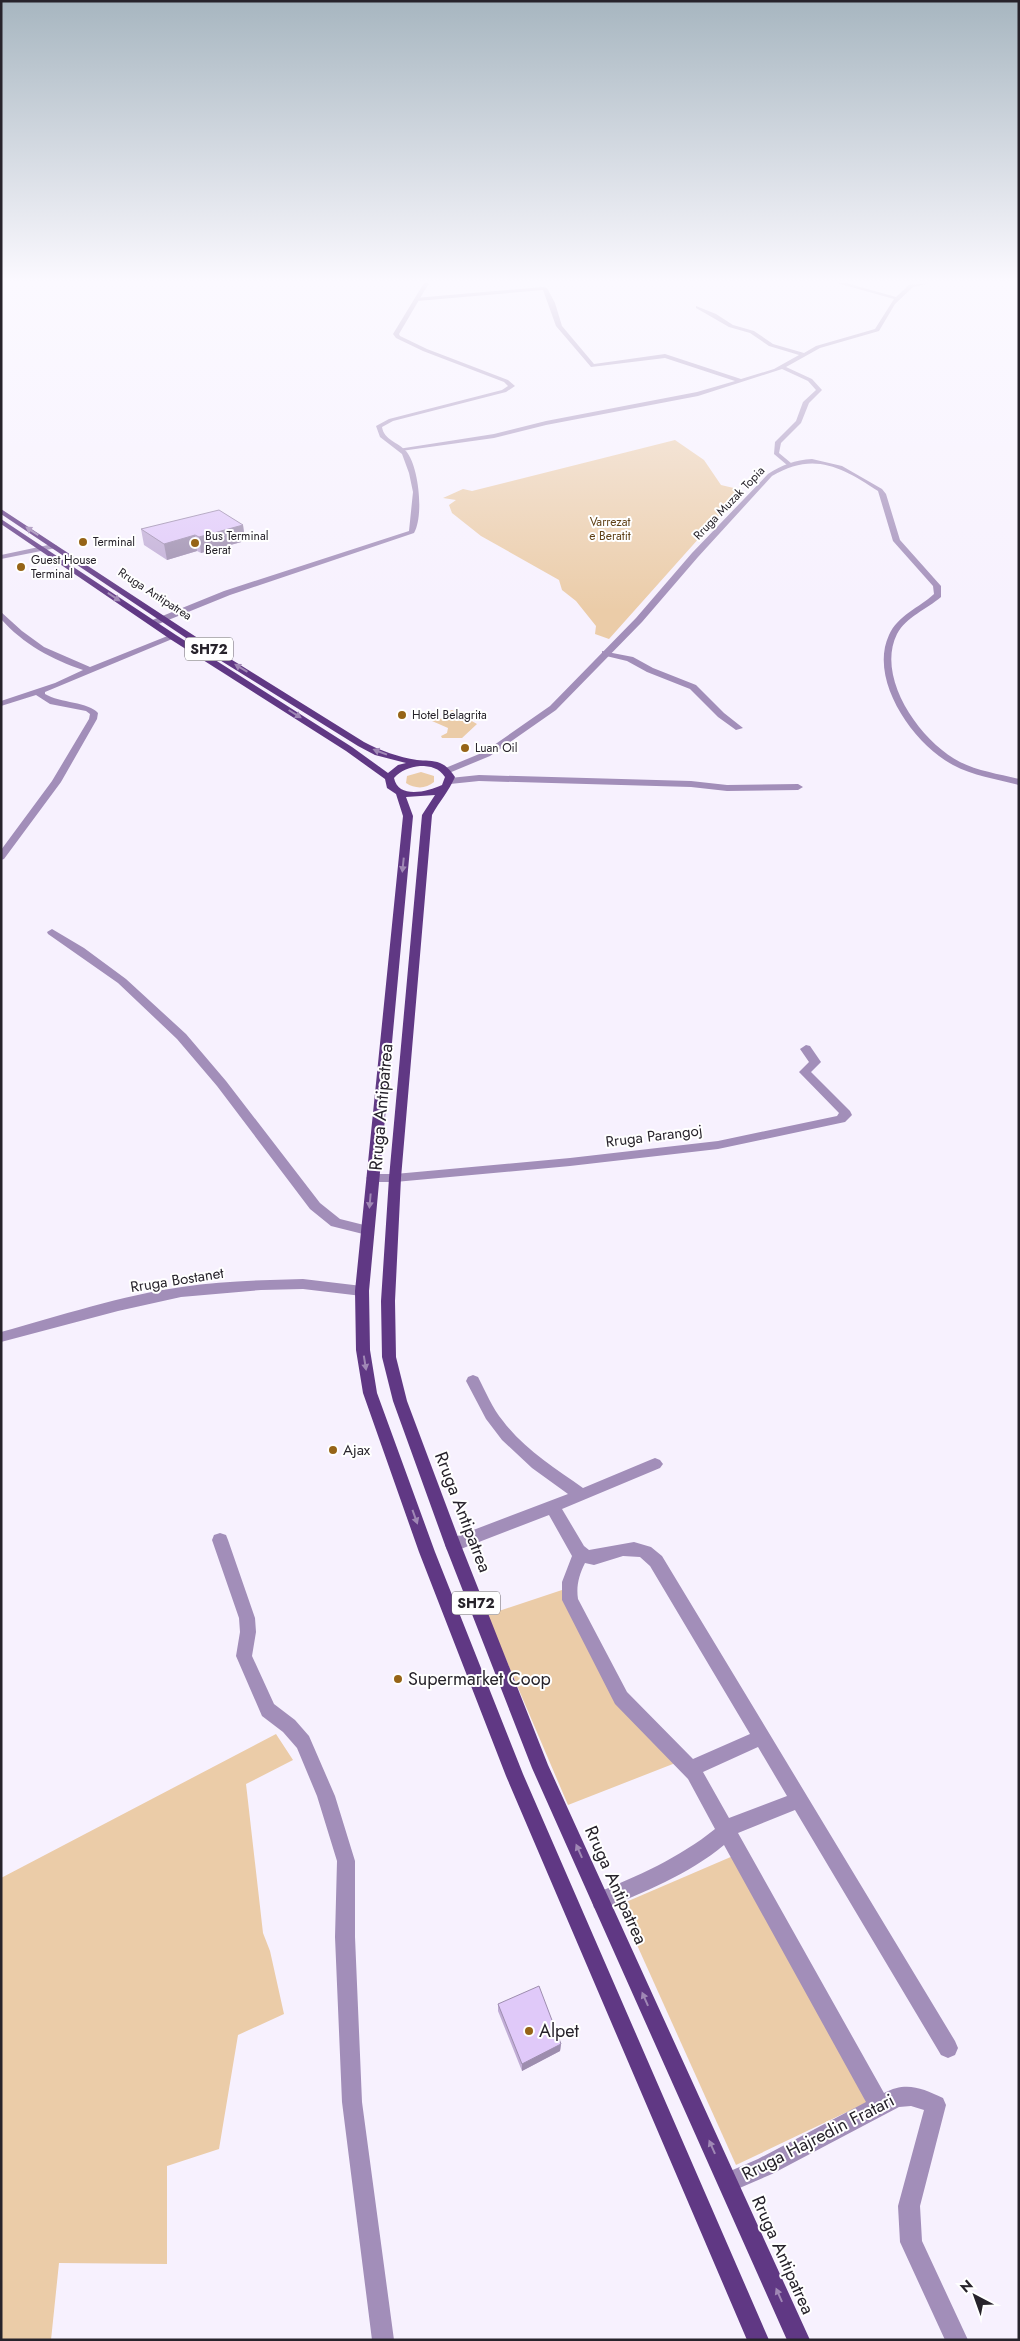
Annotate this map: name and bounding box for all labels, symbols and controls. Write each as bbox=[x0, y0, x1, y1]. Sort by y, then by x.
street label: Rruga Muzak Topia bbox=[689, 462, 769, 544]
park label: Varrezat e Beratit bbox=[589, 513, 631, 545]
one-way arrow bbox=[25, 527, 38, 536]
place label: Bus Terminal Berat bbox=[205, 527, 268, 559]
place label: Terminal bbox=[93, 533, 135, 551]
marker: Terminal bbox=[77, 536, 89, 548]
marker: Bus Terminal Berat bbox=[189, 537, 201, 549]
place label: Guest House Terminal bbox=[31, 551, 97, 583]
marker: Guest House Terminal bbox=[15, 561, 27, 573]
street label: Rruga Antipatrea bbox=[114, 563, 196, 625]
one-way arrow bbox=[108, 593, 121, 602]
road number: SH72 bbox=[185, 638, 233, 661]
one-way arrow bbox=[234, 664, 247, 673]
place label: Hotel Belagrita bbox=[412, 706, 487, 724]
marker: Hotel Belagrita bbox=[396, 709, 408, 721]
one-way arrow bbox=[288, 710, 301, 719]
place label: Luan Oil bbox=[475, 739, 518, 757]
marker: Luan Oil bbox=[459, 742, 471, 754]
one-way arrow bbox=[372, 748, 387, 756]
one-way arrow bbox=[398, 857, 406, 873]
street label: Rruga Antipatrea bbox=[362, 1042, 400, 1172]
street label: Rruga Parangoj bbox=[604, 1119, 704, 1153]
one-way arrow bbox=[366, 1193, 374, 1209]
street label: Rruga Bostanet bbox=[129, 1262, 226, 1298]
one-way arrow bbox=[361, 1355, 369, 1371]
place label: Ajax bbox=[343, 1439, 371, 1461]
marker: Ajax bbox=[327, 1444, 339, 1456]
street label: Rruga Antipatrea bbox=[428, 1448, 498, 1576]
one-way arrow bbox=[411, 1510, 419, 1525]
road number: SH72 bbox=[452, 1592, 500, 1615]
place label: Supermarket Coop bbox=[408, 1666, 551, 1692]
marker: Supermarket Coop bbox=[392, 1673, 404, 1685]
street label: Rruga Antipatrea bbox=[578, 1822, 654, 1948]
one-way arrow bbox=[574, 1844, 582, 1858]
one-way arrow bbox=[641, 1992, 649, 2006]
place label: Alpet bbox=[539, 2018, 580, 2044]
marker: Alpet bbox=[523, 2025, 535, 2037]
street label: Rruga Hajredin Fratari bbox=[737, 2087, 899, 2187]
one-way arrow bbox=[708, 2140, 716, 2154]
street label: Rruga Antipatrea bbox=[745, 2192, 821, 2318]
north arrow bbox=[950, 2271, 1000, 2321]
text: N bbox=[956, 2275, 977, 2297]
one-way arrow bbox=[774, 2288, 782, 2302]

